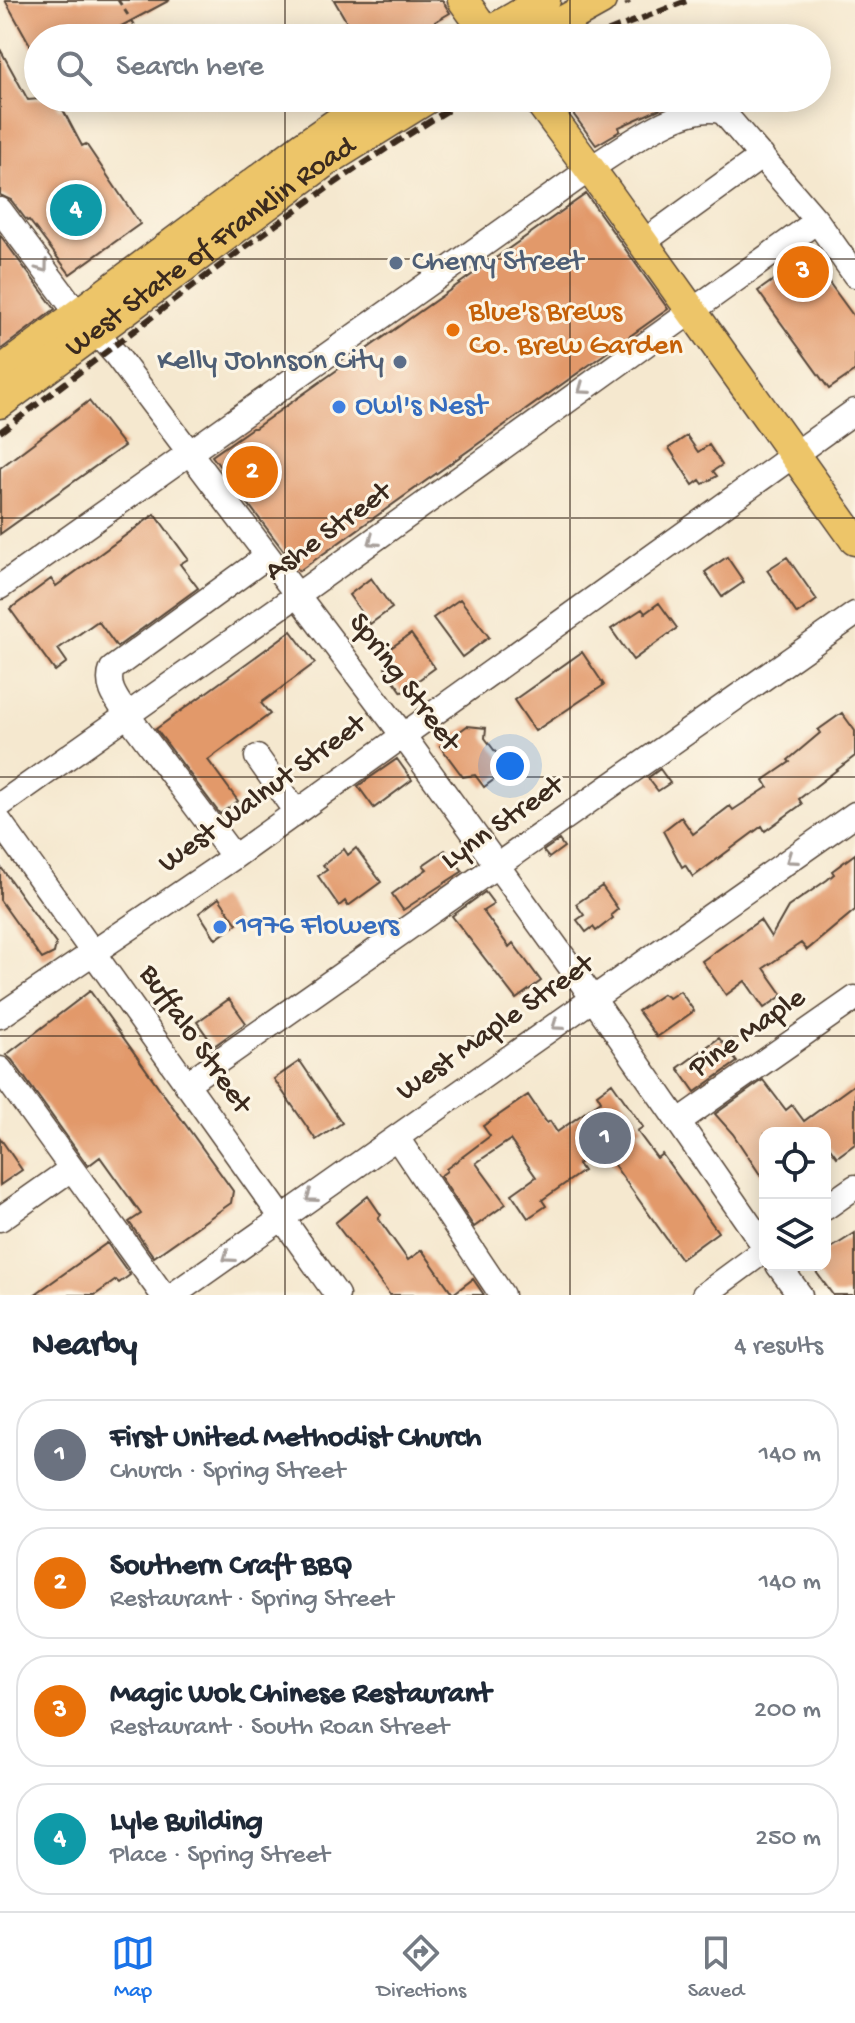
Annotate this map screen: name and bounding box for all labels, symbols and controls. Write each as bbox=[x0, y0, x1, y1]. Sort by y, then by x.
search box bbox=[24, 24, 831, 112]
icon: search bbox=[52, 46, 96, 90]
text: Search here bbox=[116, 51, 264, 86]
street label: West State of Franklin Road bbox=[59, 128, 364, 366]
pin: 4 bbox=[50, 180, 102, 240]
pin: 3 bbox=[777, 242, 829, 302]
place label: Cherry Street bbox=[412, 246, 586, 281]
marker: Cherry Street bbox=[387, 254, 405, 272]
one-way arrow bbox=[33, 258, 47, 273]
place label: Blue's Brews Co. Brew Garden bbox=[468, 296, 683, 365]
marker: Blue's Brews Co. Brew Garden bbox=[444, 321, 462, 339]
place label: Kelly Johnson City bbox=[157, 345, 384, 380]
marker: Kelly Johnson City bbox=[391, 353, 409, 371]
one-way arrow bbox=[578, 379, 592, 394]
place label: Owl's Nest bbox=[355, 390, 490, 425]
marker: Owl's Nest bbox=[330, 398, 348, 416]
pin: 2 bbox=[226, 442, 278, 502]
street label: Ashe Street bbox=[259, 474, 401, 590]
one-way arrow bbox=[367, 531, 381, 546]
street label: Spring Street bbox=[340, 607, 468, 761]
street label: West Walnut Street bbox=[152, 706, 376, 882]
your location bbox=[490, 746, 530, 786]
street label: Lynn Street bbox=[435, 768, 573, 879]
one-way arrow bbox=[786, 849, 800, 864]
place label: 1976 Flowers bbox=[235, 910, 400, 945]
marker: 1976 Flowers bbox=[211, 918, 229, 936]
street label: West Maple Street bbox=[391, 946, 604, 1110]
street label: Buffalo Street bbox=[129, 958, 260, 1123]
street label: Pine Maple bbox=[682, 981, 813, 1087]
one-way arrow bbox=[551, 1016, 565, 1030]
pin: 1 bbox=[579, 1108, 631, 1168]
map controls bbox=[759, 1127, 831, 1271]
button: locate bbox=[759, 1127, 831, 1199]
one-way arrow bbox=[305, 1187, 319, 1202]
button: layers bbox=[759, 1199, 831, 1271]
one-way arrow bbox=[222, 1247, 236, 1262]
text: Nearby bbox=[32, 1327, 137, 1367]
text: 4 results bbox=[734, 1332, 823, 1363]
text: First United Methodist Church bbox=[110, 1422, 481, 1457]
text: 1 bbox=[55, 1440, 65, 1471]
text: 140 m bbox=[759, 1440, 821, 1471]
text: Church · Spring Street bbox=[110, 1457, 345, 1488]
text: Southern Craft BBQ bbox=[110, 1550, 352, 1585]
text: 2 bbox=[54, 1568, 66, 1599]
text: 140 m bbox=[759, 1568, 821, 1599]
text: Restaurant · Spring Street bbox=[110, 1585, 393, 1616]
text: Magic Wok Chinese Restaurant bbox=[110, 1678, 491, 1713]
text: 3 bbox=[53, 1696, 67, 1727]
text: 200 m bbox=[754, 1696, 821, 1727]
text: Restaurant · South Roan Street bbox=[110, 1713, 449, 1744]
text: Lyle Building bbox=[110, 1806, 263, 1841]
text: 4 bbox=[54, 1824, 66, 1855]
text: 250 m bbox=[755, 1824, 821, 1855]
text: Place · Spring Street bbox=[110, 1841, 330, 1872]
tab: Map bbox=[111, 1931, 155, 2005]
tab: Directions bbox=[377, 1931, 466, 2005]
tab: Saved bbox=[688, 1931, 744, 2005]

